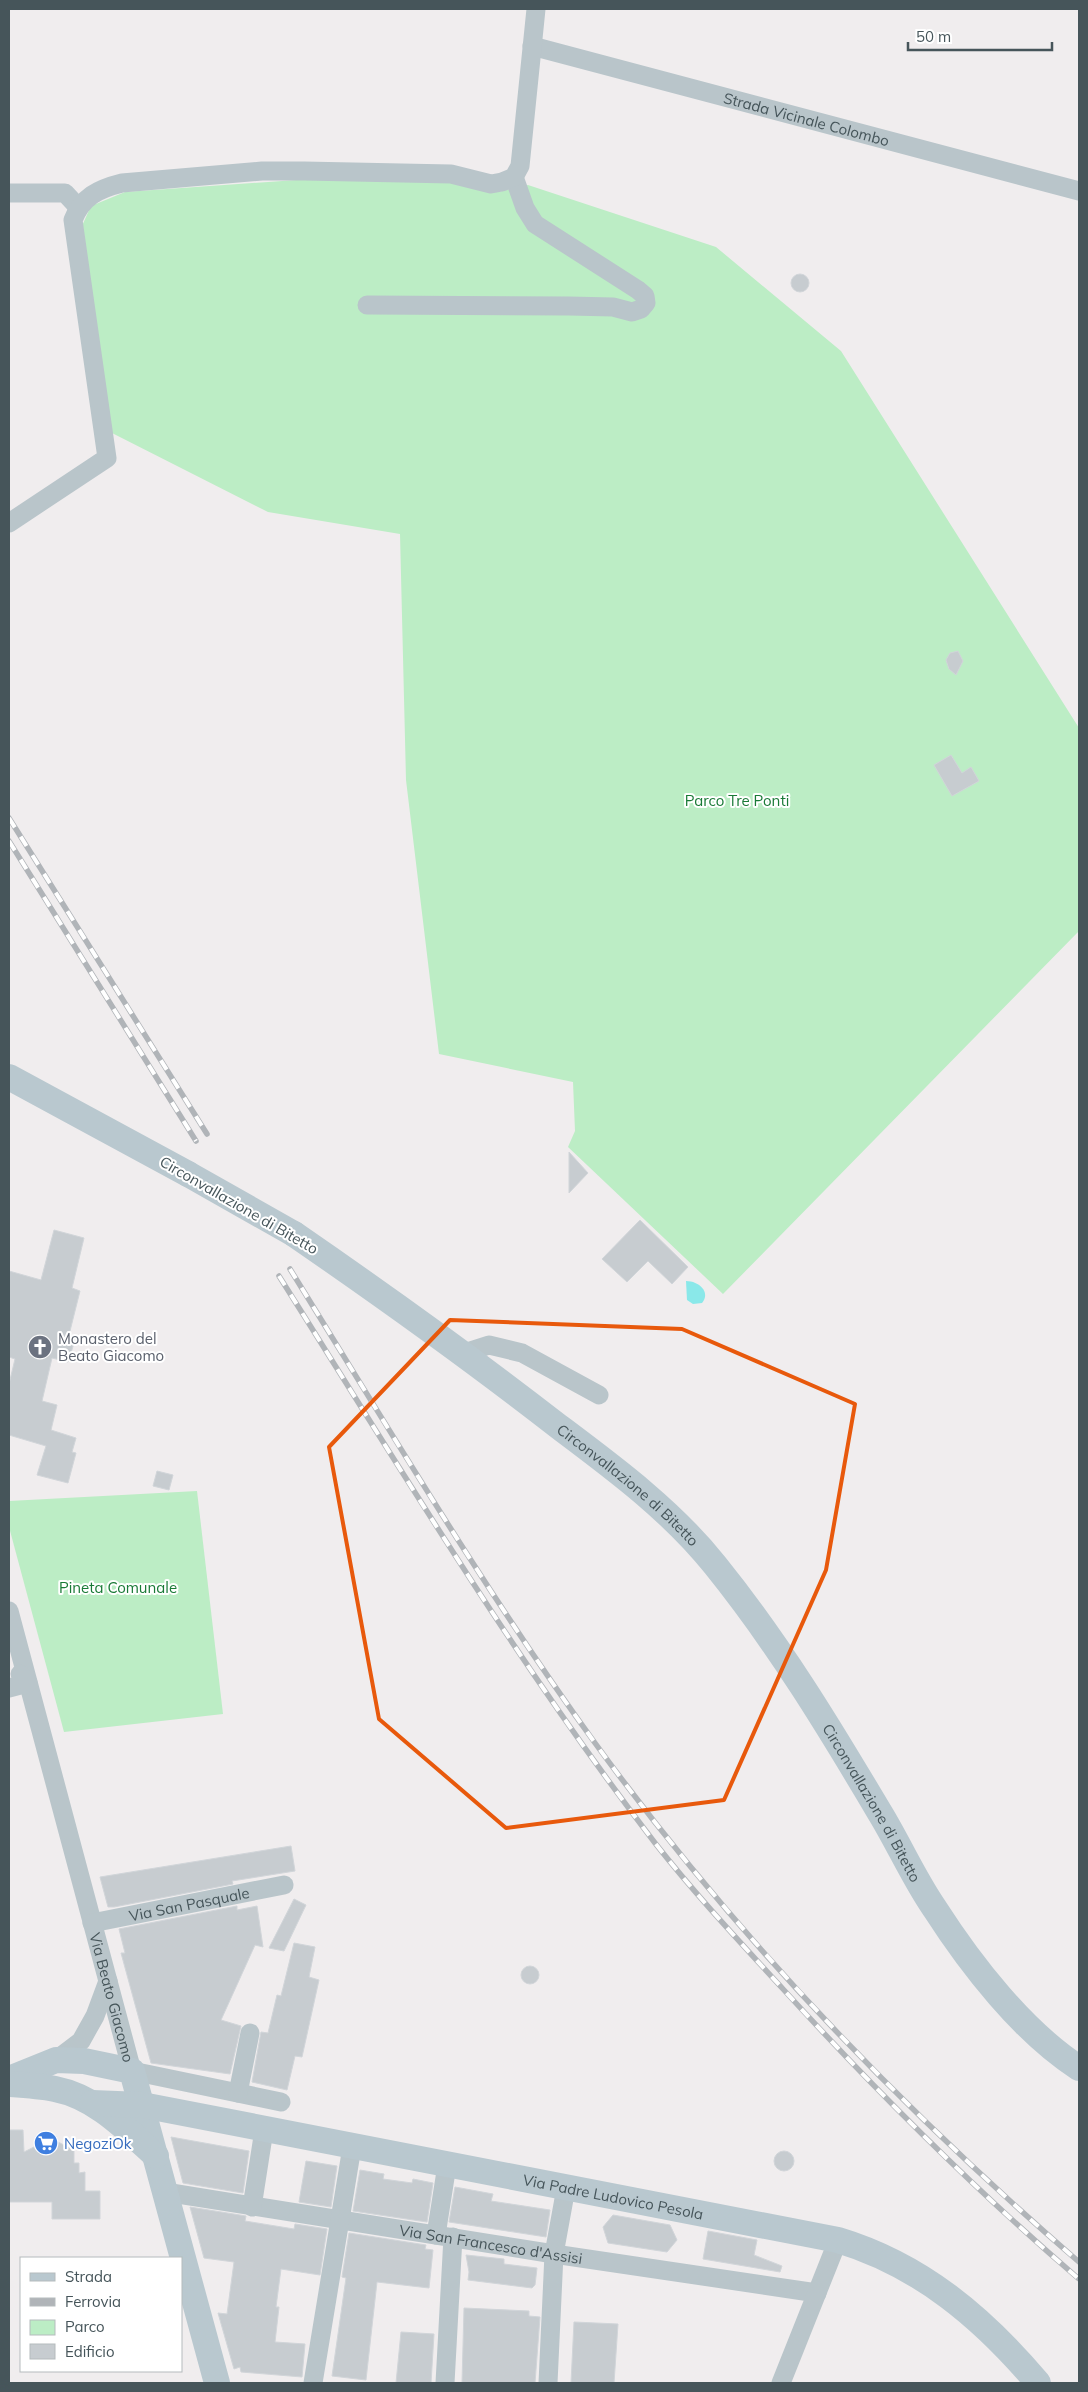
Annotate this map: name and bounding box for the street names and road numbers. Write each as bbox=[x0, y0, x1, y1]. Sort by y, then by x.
street label: Strada Vicinale Colombo bbox=[722, 88, 891, 150]
street label: Circonvallazione di Bitetto bbox=[156, 1152, 322, 1258]
street label: Circonvallazione di Bitetto bbox=[553, 1419, 703, 1550]
street label: Circonvallazione di Bitetto bbox=[819, 1720, 926, 1885]
street label: Via San Pasquale bbox=[127, 1883, 251, 1925]
street label: Via Beato Giacomo bbox=[86, 1931, 139, 2064]
street label: Via Padre Ludovico Pesola bbox=[521, 2170, 705, 2223]
street label: Via San Francesco d'Assisi bbox=[398, 2220, 584, 2268]

